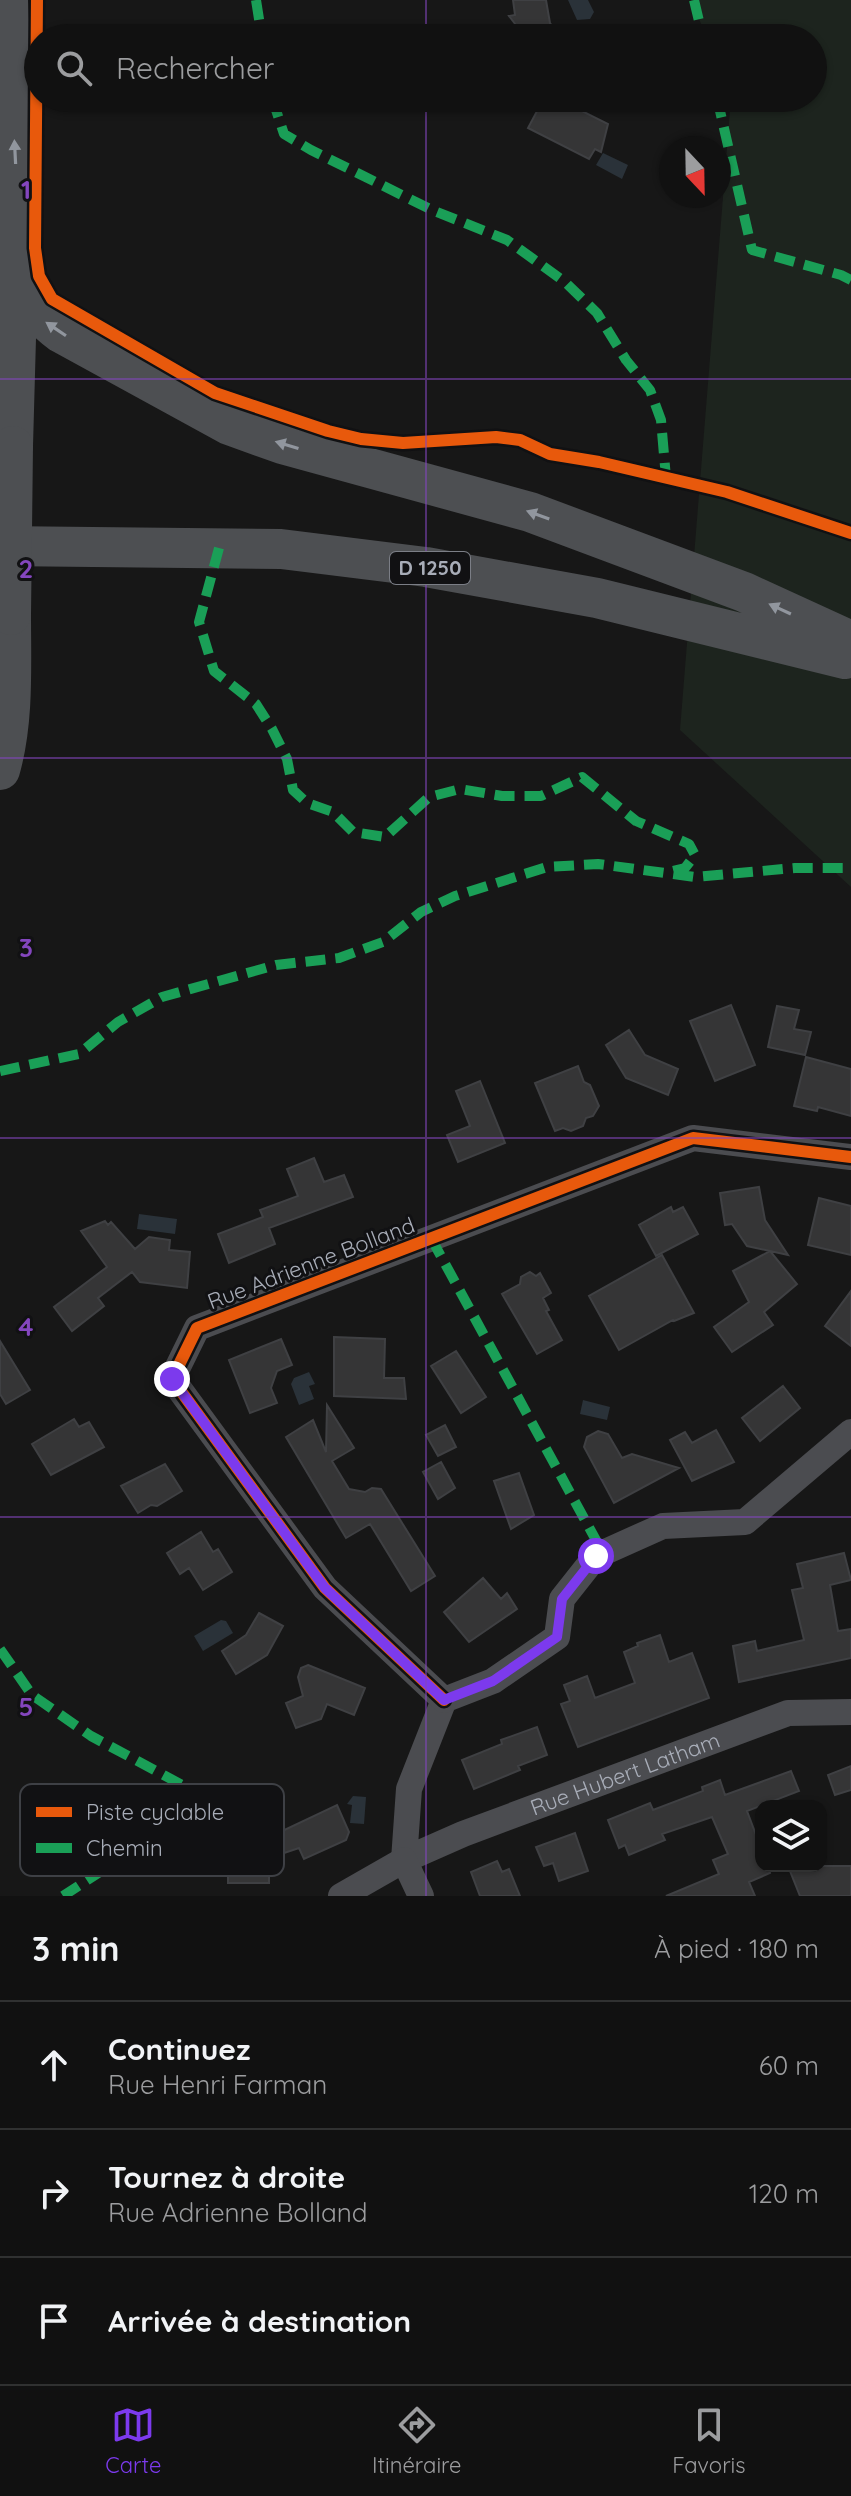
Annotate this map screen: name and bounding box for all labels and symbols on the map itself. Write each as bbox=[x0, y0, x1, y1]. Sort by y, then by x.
north arrow bbox=[659, 136, 731, 208]
one-way arrow bbox=[9, 139, 22, 164]
text: 1 bbox=[21, 173, 31, 206]
one-way arrow bbox=[45, 321, 66, 336]
one-way arrow bbox=[275, 438, 299, 451]
one-way arrow bbox=[526, 508, 550, 520]
text: 2 bbox=[19, 552, 33, 585]
road number: D 1250 bbox=[390, 552, 470, 584]
one-way arrow bbox=[768, 602, 792, 616]
text: 3 bbox=[19, 931, 33, 964]
street label: Rue Adrienne Bolland bbox=[203, 1211, 419, 1315]
text: 4 bbox=[18, 1310, 34, 1343]
route end bbox=[154, 1361, 190, 1397]
route start bbox=[578, 1538, 614, 1574]
text: 5 bbox=[19, 1690, 33, 1723]
street label: Rue Hubert Latham bbox=[526, 1726, 724, 1822]
legend bbox=[20, 1784, 284, 1876]
text: Piste cyclable bbox=[86, 1798, 224, 1826]
text: Chemin bbox=[86, 1834, 163, 1862]

